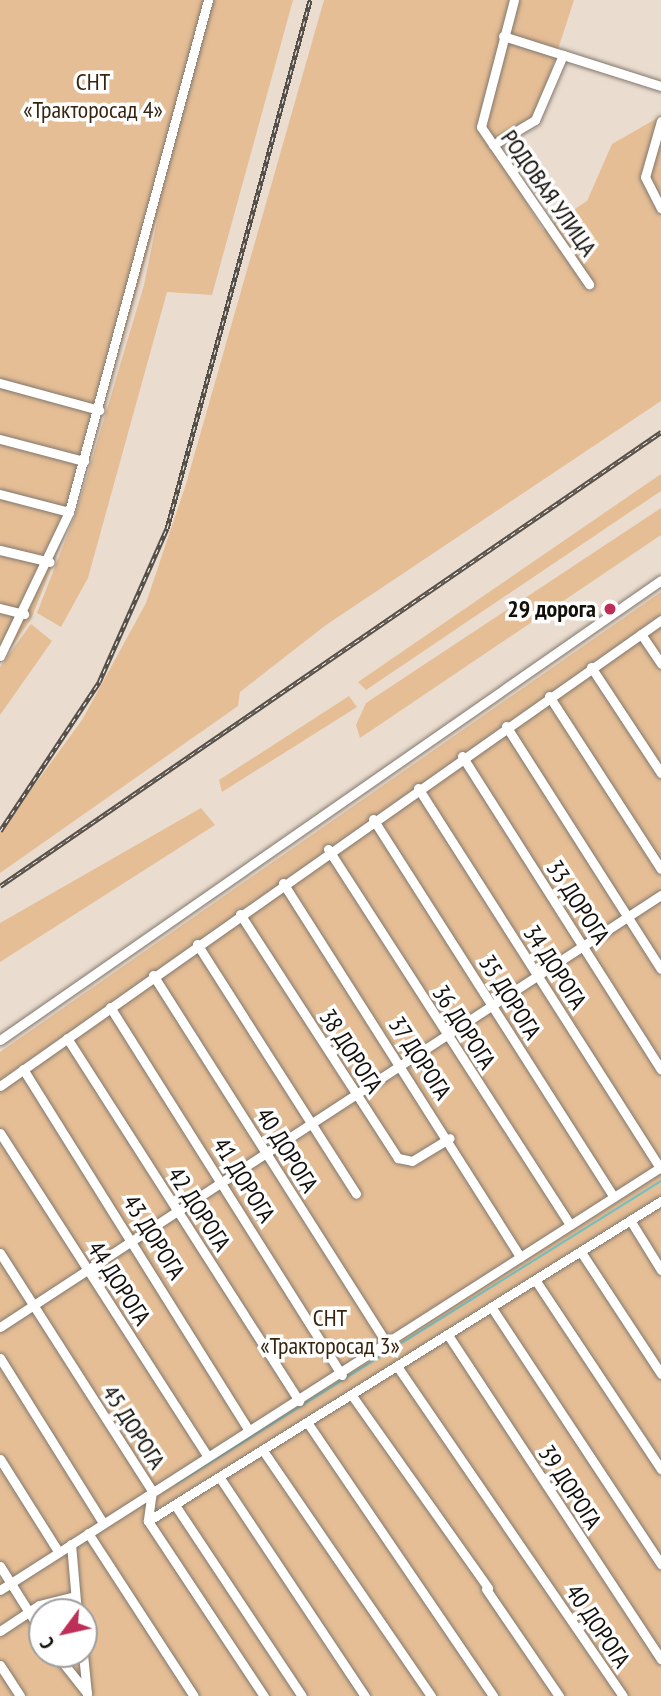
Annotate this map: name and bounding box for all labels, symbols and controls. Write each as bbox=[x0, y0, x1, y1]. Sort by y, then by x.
park label: СНТ «Тракторосад 4» bbox=[23, 68, 163, 124]
street label: РОДОВАЯ УЛИЦА bbox=[495, 124, 603, 262]
place label: 29 дорога bbox=[507, 595, 596, 623]
marker: 29 дорога bbox=[602, 601, 618, 617]
street label: 33 ДОРОГА bbox=[540, 854, 616, 950]
street label: 34 ДОРОГА bbox=[517, 919, 593, 1015]
street label: 35 ДОРОГА bbox=[473, 949, 547, 1045]
street label: 36 ДОРОГА bbox=[426, 979, 502, 1075]
street label: 38 ДОРОГА bbox=[313, 1003, 389, 1099]
street label: 37 ДОРОГА bbox=[382, 1010, 458, 1106]
street label: 40 ДОРОГА bbox=[250, 1102, 324, 1198]
street label: 41 ДОРОГА bbox=[207, 1132, 281, 1228]
street label: 42 ДОРОГА bbox=[161, 1161, 237, 1257]
street label: 43 ДОРОГА bbox=[117, 1189, 191, 1285]
street label: 44 ДОРОГА bbox=[81, 1235, 157, 1331]
park label: СНТ «Тракторосад 3» bbox=[260, 1304, 400, 1360]
street label: 45 ДОРОГА bbox=[96, 1379, 172, 1475]
street label: 39 ДОРОГА bbox=[532, 1439, 608, 1535]
street label: 40 ДОРОГА bbox=[560, 1579, 636, 1673]
north arrow bbox=[28, 1598, 98, 1668]
text: С bbox=[35, 1633, 59, 1654]

